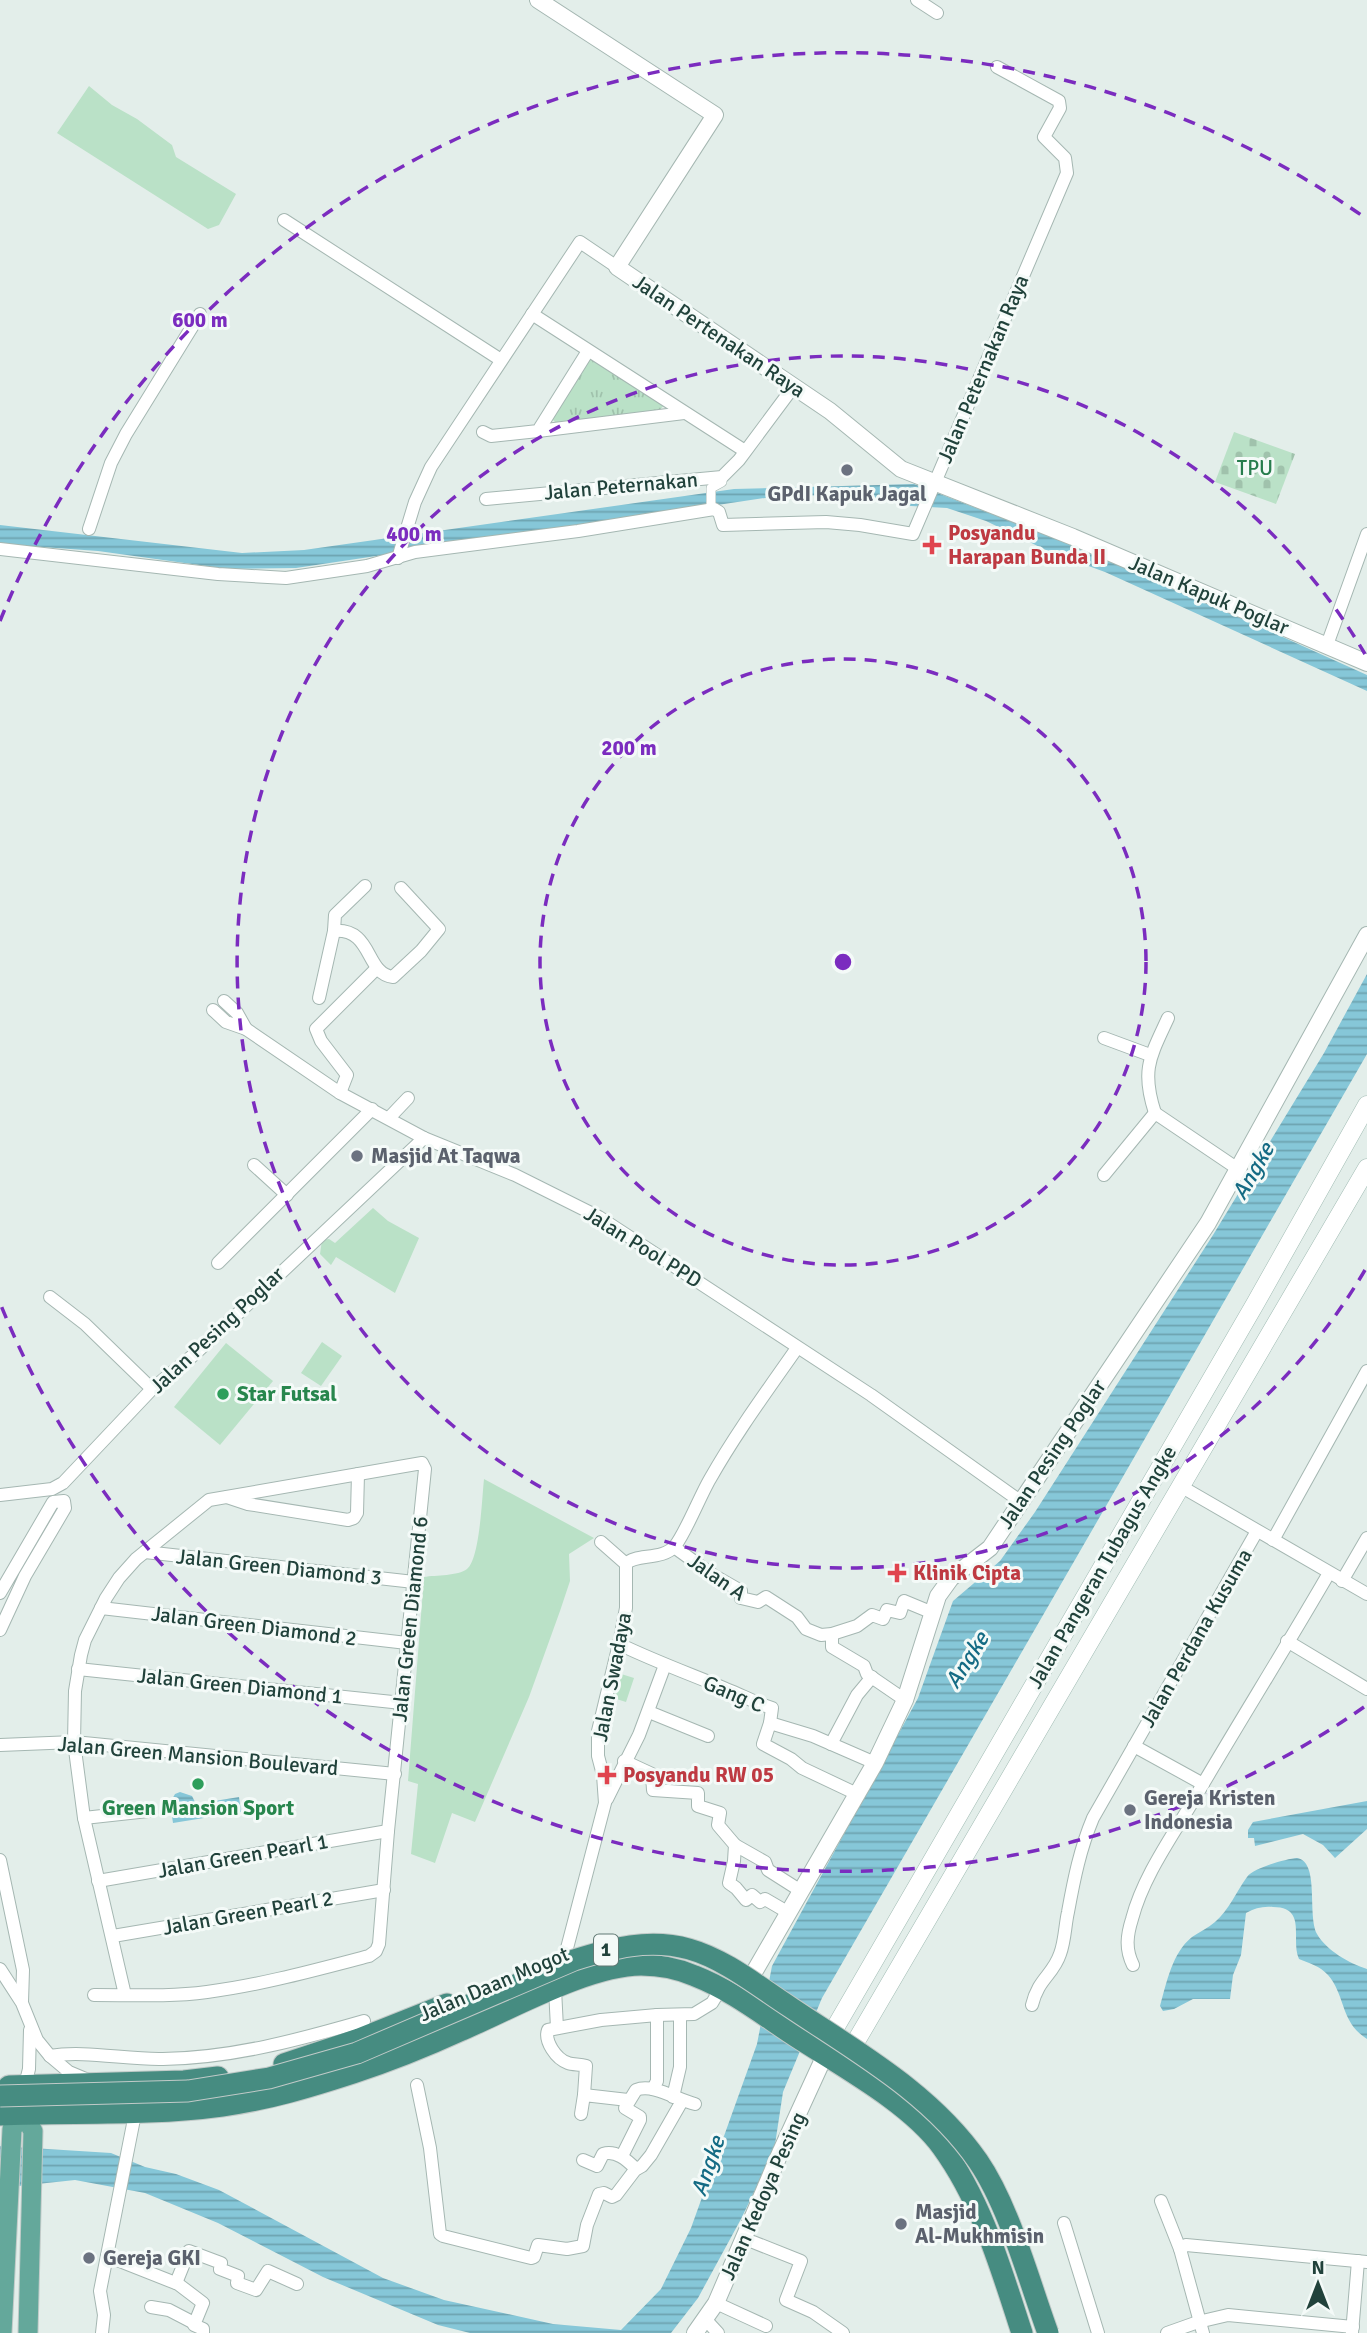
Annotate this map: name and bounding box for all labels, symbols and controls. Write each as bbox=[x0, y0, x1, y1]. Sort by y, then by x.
street label: Jalan Pertenakan Raya bbox=[628, 269, 810, 403]
street label: Jalan Peternakan Raya bbox=[932, 271, 1034, 467]
text: 600 m bbox=[172, 307, 228, 333]
park label: TPU bbox=[1237, 455, 1273, 481]
marker: GPdI Kapuk Jagal bbox=[839, 462, 855, 478]
street label: Jalan Peternakan bbox=[543, 466, 699, 506]
place label: GPdI Kapuk Jagal bbox=[767, 481, 927, 507]
place label: Posyandu Harapan Bunda II bbox=[948, 520, 1106, 570]
text: 400 m bbox=[386, 521, 442, 547]
marker: Posyandu Harapan Bunda II bbox=[922, 535, 942, 555]
street label: Jalan Kapuk Poglar bbox=[1125, 550, 1293, 641]
text: 200 m bbox=[601, 735, 657, 761]
centre of rings bbox=[831, 950, 855, 974]
water label: Angke bbox=[1225, 1136, 1282, 1205]
place label: Masjid At Taqwa bbox=[371, 1143, 521, 1169]
marker: Masjid At Taqwa bbox=[349, 1148, 365, 1164]
street label: Jalan Pool PPD bbox=[579, 1201, 707, 1293]
street label: Jalan Pesing Poglar bbox=[144, 1261, 290, 1399]
street label: Jalan Pesing Poglar bbox=[992, 1374, 1112, 1534]
place label: Star Futsal bbox=[237, 1381, 337, 1407]
marker: Star Futsal bbox=[215, 1386, 231, 1402]
street label: Jalan Pangeran Tubagus Angke bbox=[1022, 1441, 1182, 1693]
street label: Jalan Green Diamond 6 bbox=[386, 1515, 434, 1723]
street label: Jalan Green Diamond 3 bbox=[175, 1543, 383, 1591]
street label: Jalan Perdana Kusuma bbox=[1134, 1544, 1258, 1732]
street label: Jalan A bbox=[683, 1548, 751, 1606]
place label: Klinik Cipta bbox=[913, 1560, 1021, 1586]
marker: Klinik Cipta bbox=[887, 1563, 907, 1583]
street label: Jalan Green Diamond 2 bbox=[150, 1601, 358, 1651]
street label: Jalan Swadaya bbox=[587, 1610, 637, 1744]
water label: Angke bbox=[938, 1625, 996, 1694]
street label: Jalan Green Diamond 1 bbox=[136, 1662, 344, 1710]
street label: Gang C bbox=[699, 1670, 769, 1718]
street label: Jalan Green Mansion Boulevard bbox=[57, 1731, 339, 1781]
place label: Posyandu RW 05 bbox=[623, 1762, 774, 1788]
marker: Posyandu RW 05 bbox=[597, 1765, 617, 1785]
marker: Green Mansion Sport bbox=[190, 1776, 206, 1792]
place label: Gereja Kristen Indonesia bbox=[1144, 1785, 1275, 1835]
place label: Green Mansion Sport bbox=[102, 1795, 294, 1821]
marker: Gereja Kristen Indonesia bbox=[1122, 1802, 1138, 1818]
street label: Jalan Green Pearl 1 bbox=[156, 1828, 330, 1884]
street label: Jalan Green Pearl 2 bbox=[161, 1885, 335, 1941]
road number: 1 bbox=[594, 1934, 618, 1966]
street label: Jalan Daan Mogot bbox=[415, 1941, 573, 2027]
street label: Jalan Kedoya Pesing bbox=[714, 2108, 812, 2284]
water label: Angke bbox=[684, 2131, 732, 2200]
place label: Masjid Al-Mukhmisin bbox=[915, 2199, 1044, 2249]
marker: Masjid Al-Mukhmisin bbox=[893, 2216, 909, 2232]
place label: Gereja GKI bbox=[103, 2245, 201, 2271]
north arrow bbox=[1283, 2249, 1353, 2319]
marker: Gereja GKI bbox=[81, 2250, 97, 2266]
text: N bbox=[1311, 2256, 1325, 2280]

